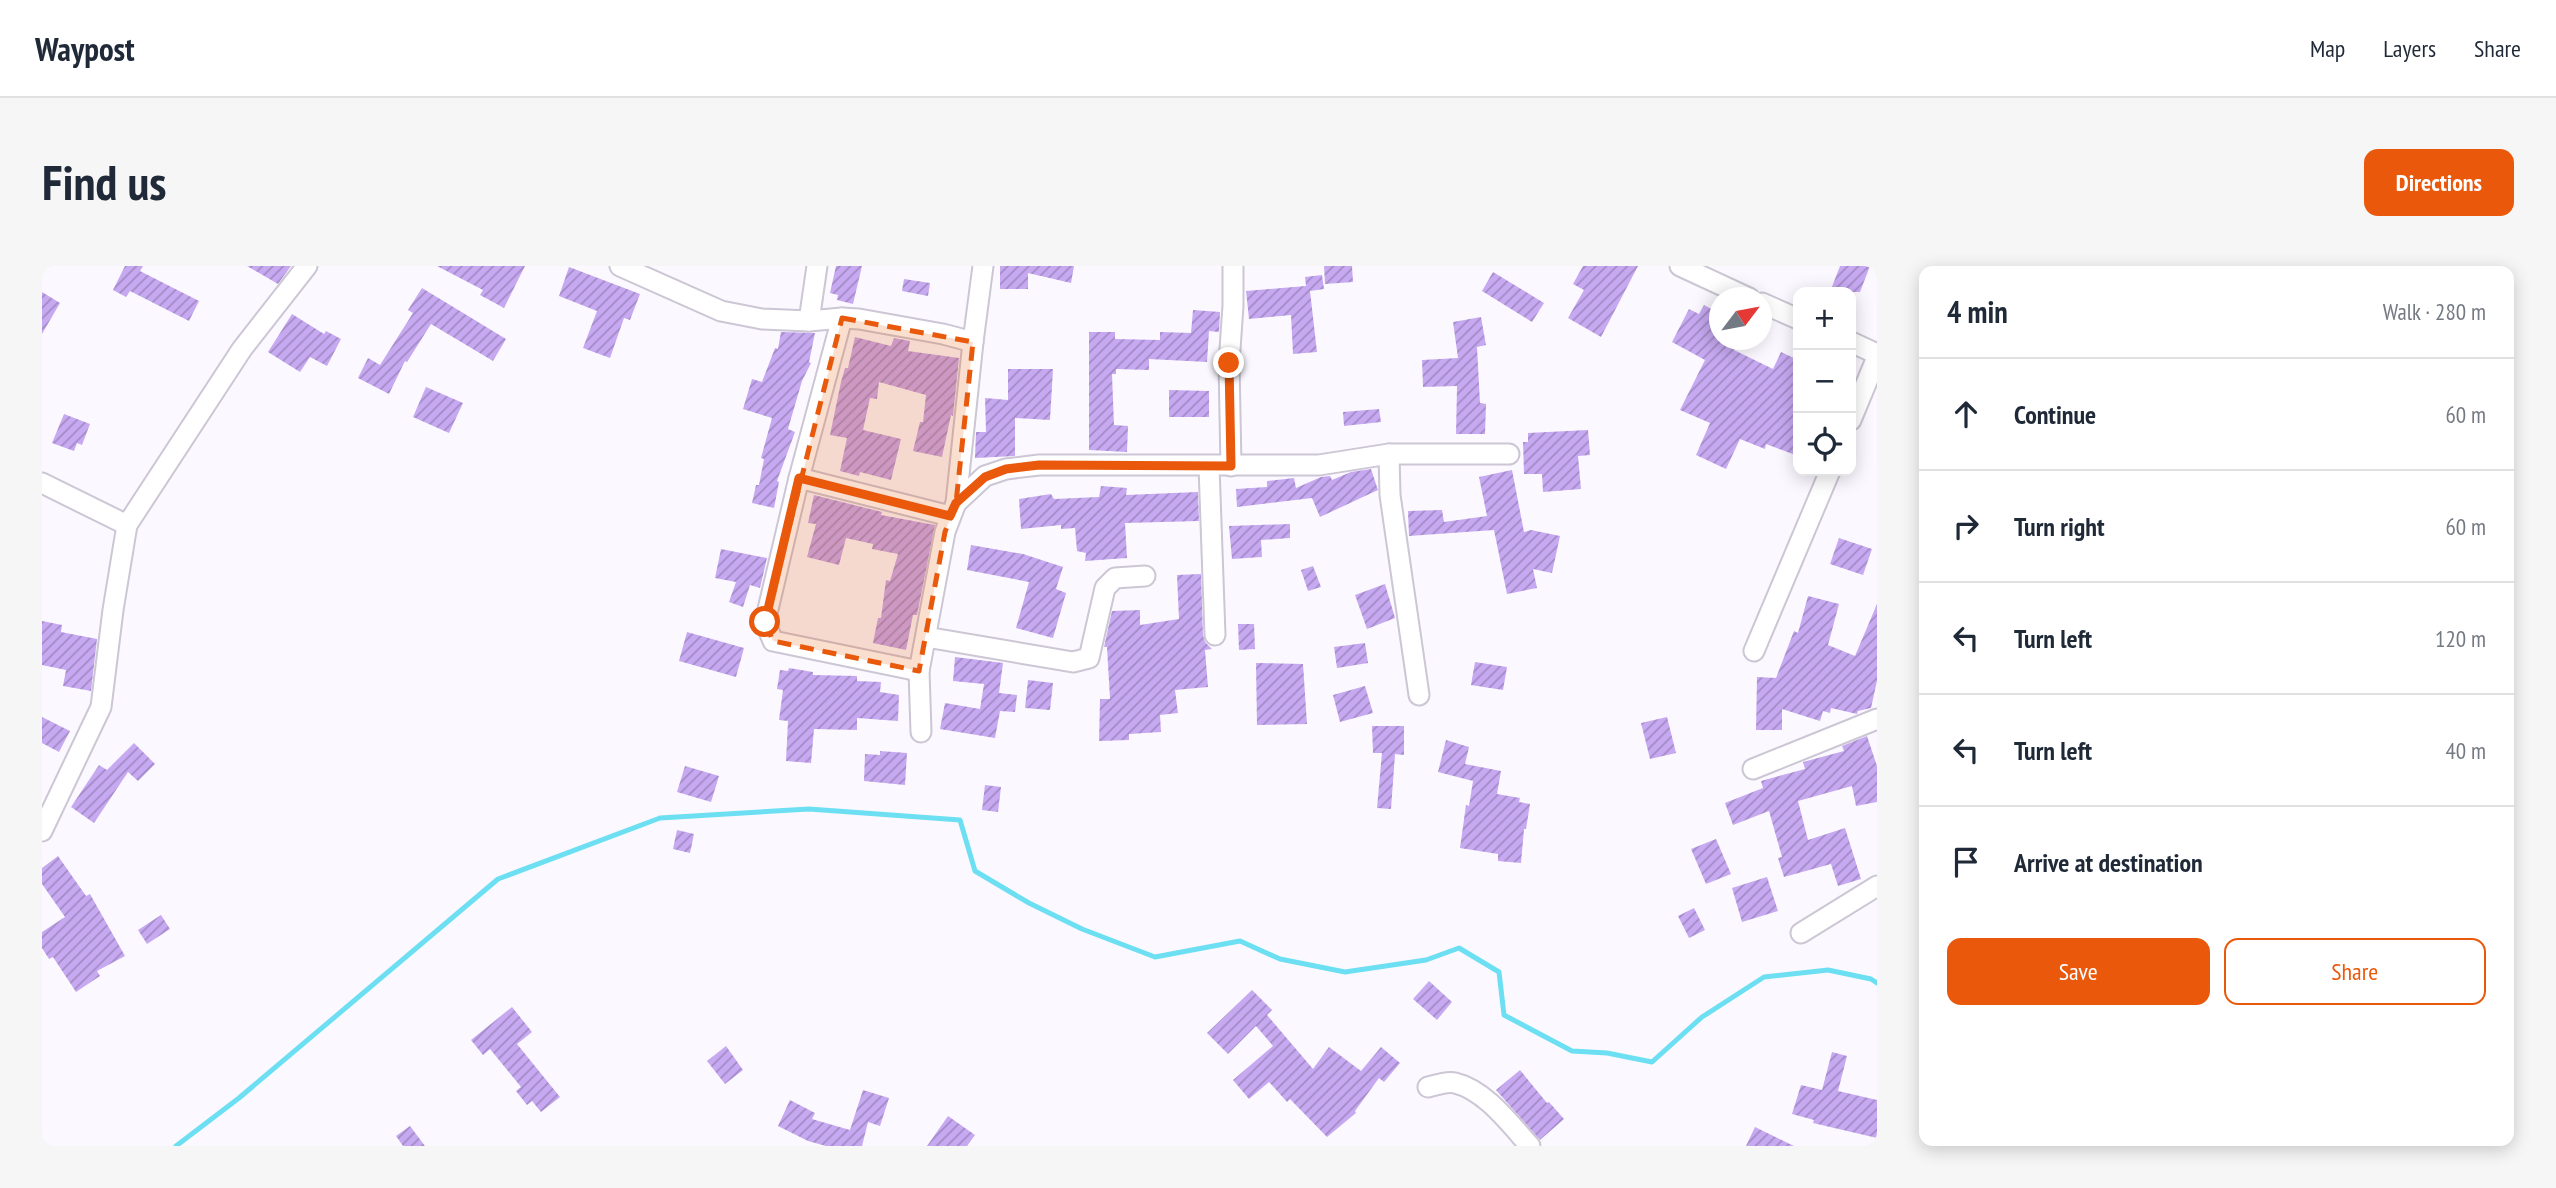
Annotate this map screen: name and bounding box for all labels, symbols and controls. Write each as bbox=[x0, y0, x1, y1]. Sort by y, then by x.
text: Waypost bbox=[35, 27, 135, 70]
text: Map bbox=[2310, 33, 2345, 64]
text: Layers bbox=[2383, 33, 2436, 64]
text: Share bbox=[2474, 33, 2521, 64]
button: Directions bbox=[2364, 149, 2514, 216]
text: Find us bbox=[42, 150, 166, 214]
north arrow bbox=[1709, 287, 1772, 350]
map controls bbox=[1793, 287, 1856, 476]
button: + bbox=[1793, 287, 1856, 350]
text: 4 min bbox=[1947, 292, 2008, 331]
text: Walk · 280 m bbox=[2383, 297, 2486, 326]
route end bbox=[1213, 347, 1244, 378]
button: − bbox=[1793, 350, 1856, 413]
icon: ahead bbox=[1947, 395, 1985, 433]
text: Continue bbox=[2014, 398, 2096, 431]
text: 60 m bbox=[2445, 400, 2486, 429]
button: locate bbox=[1793, 413, 1856, 476]
icon: right bbox=[1947, 507, 1985, 545]
text: Turn right bbox=[2014, 510, 2105, 543]
text: 60 m bbox=[2445, 512, 2486, 541]
route start bbox=[749, 606, 780, 637]
icon: left bbox=[1947, 619, 1985, 657]
text: Turn left bbox=[2014, 622, 2092, 655]
text: 120 m bbox=[2435, 624, 2486, 653]
icon: left bbox=[1947, 731, 1985, 769]
text: Turn left bbox=[2014, 734, 2092, 767]
text: 40 m bbox=[2445, 736, 2486, 765]
icon: arrive bbox=[1947, 843, 1985, 881]
text: Arrive at destination bbox=[2014, 846, 2203, 879]
button: Save bbox=[1947, 938, 2210, 1005]
button: Share bbox=[2224, 938, 2486, 1005]

